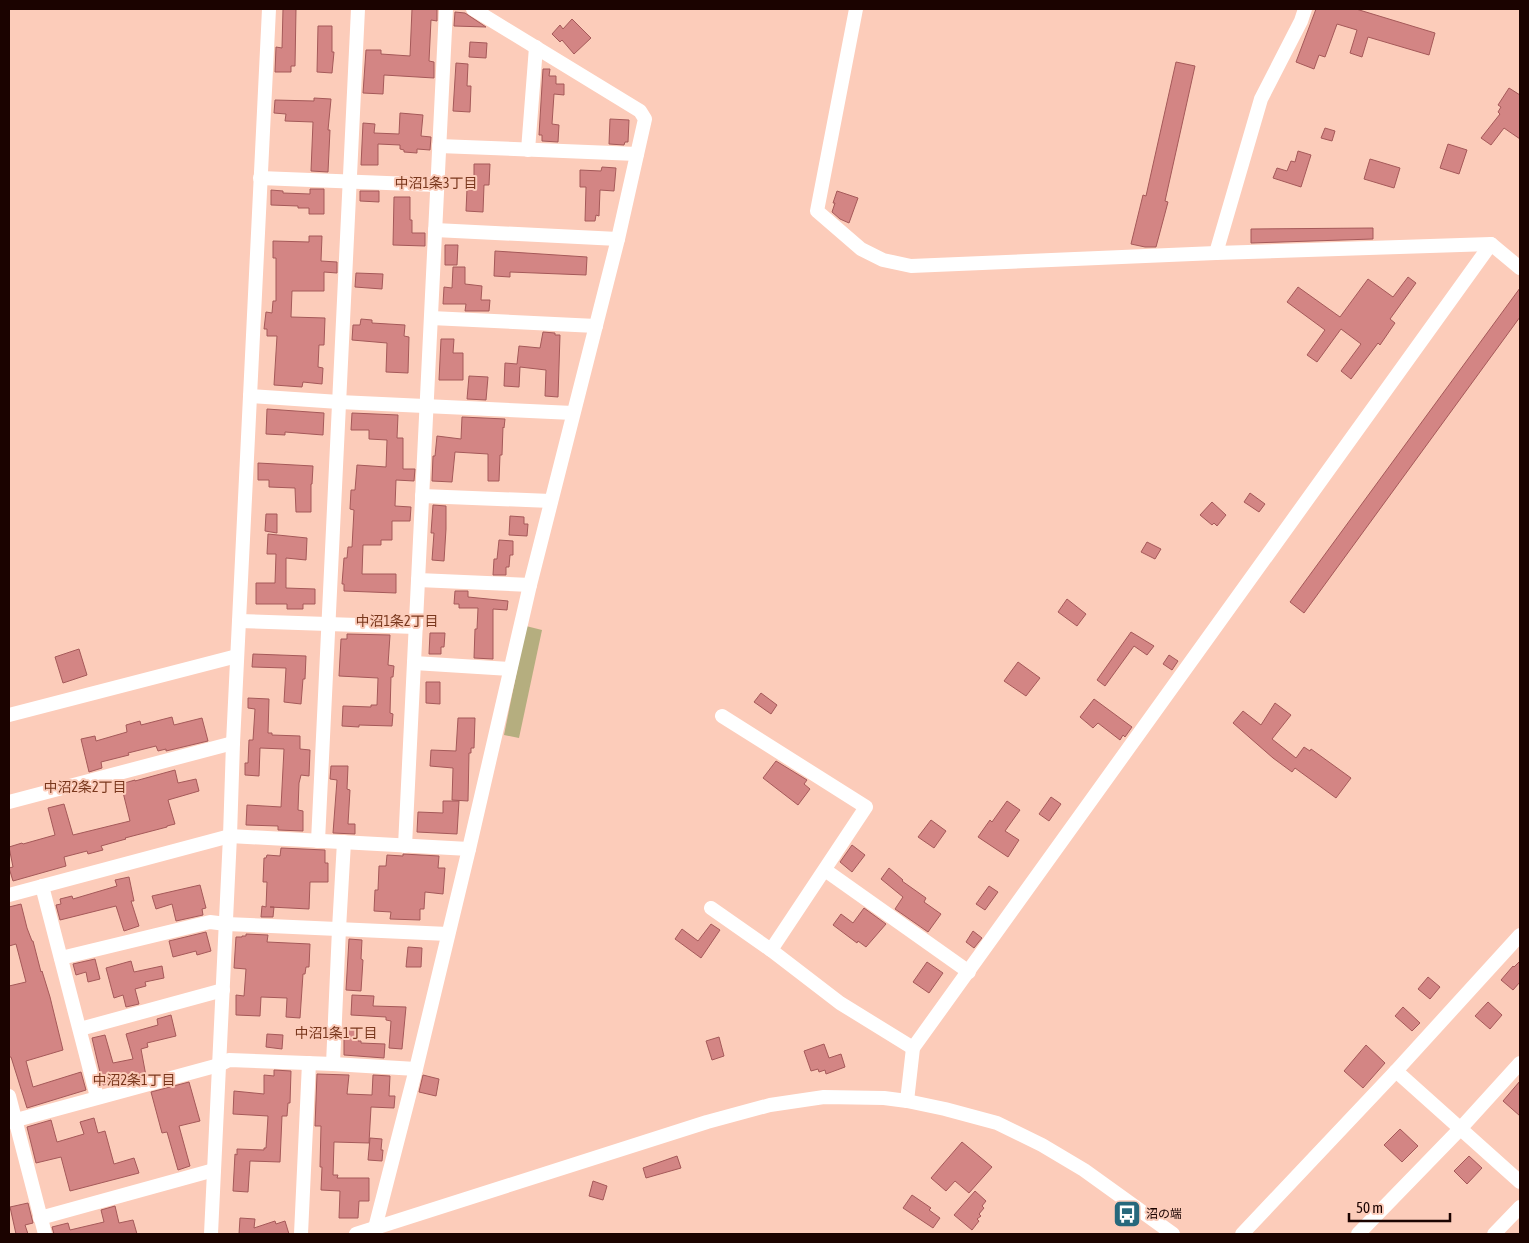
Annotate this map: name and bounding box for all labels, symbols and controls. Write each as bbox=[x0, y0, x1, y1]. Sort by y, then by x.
district label: 中沼1条3丁目 bbox=[394, 175, 478, 191]
district label: 中沼1条2丁目 bbox=[355, 613, 439, 629]
district label: 中沼2条2丁目 bbox=[43, 779, 127, 795]
district label: 中沼1条1丁目 bbox=[294, 1025, 378, 1041]
district label: 中沼2条1丁目 bbox=[92, 1072, 176, 1088]
scale bar bbox=[1349, 1190, 1450, 1222]
bus stop icon: 沼の端 bbox=[1112, 1199, 1142, 1229]
text: 50 m bbox=[1356, 1199, 1383, 1216]
place label: 沼の端 bbox=[1146, 1207, 1182, 1221]

